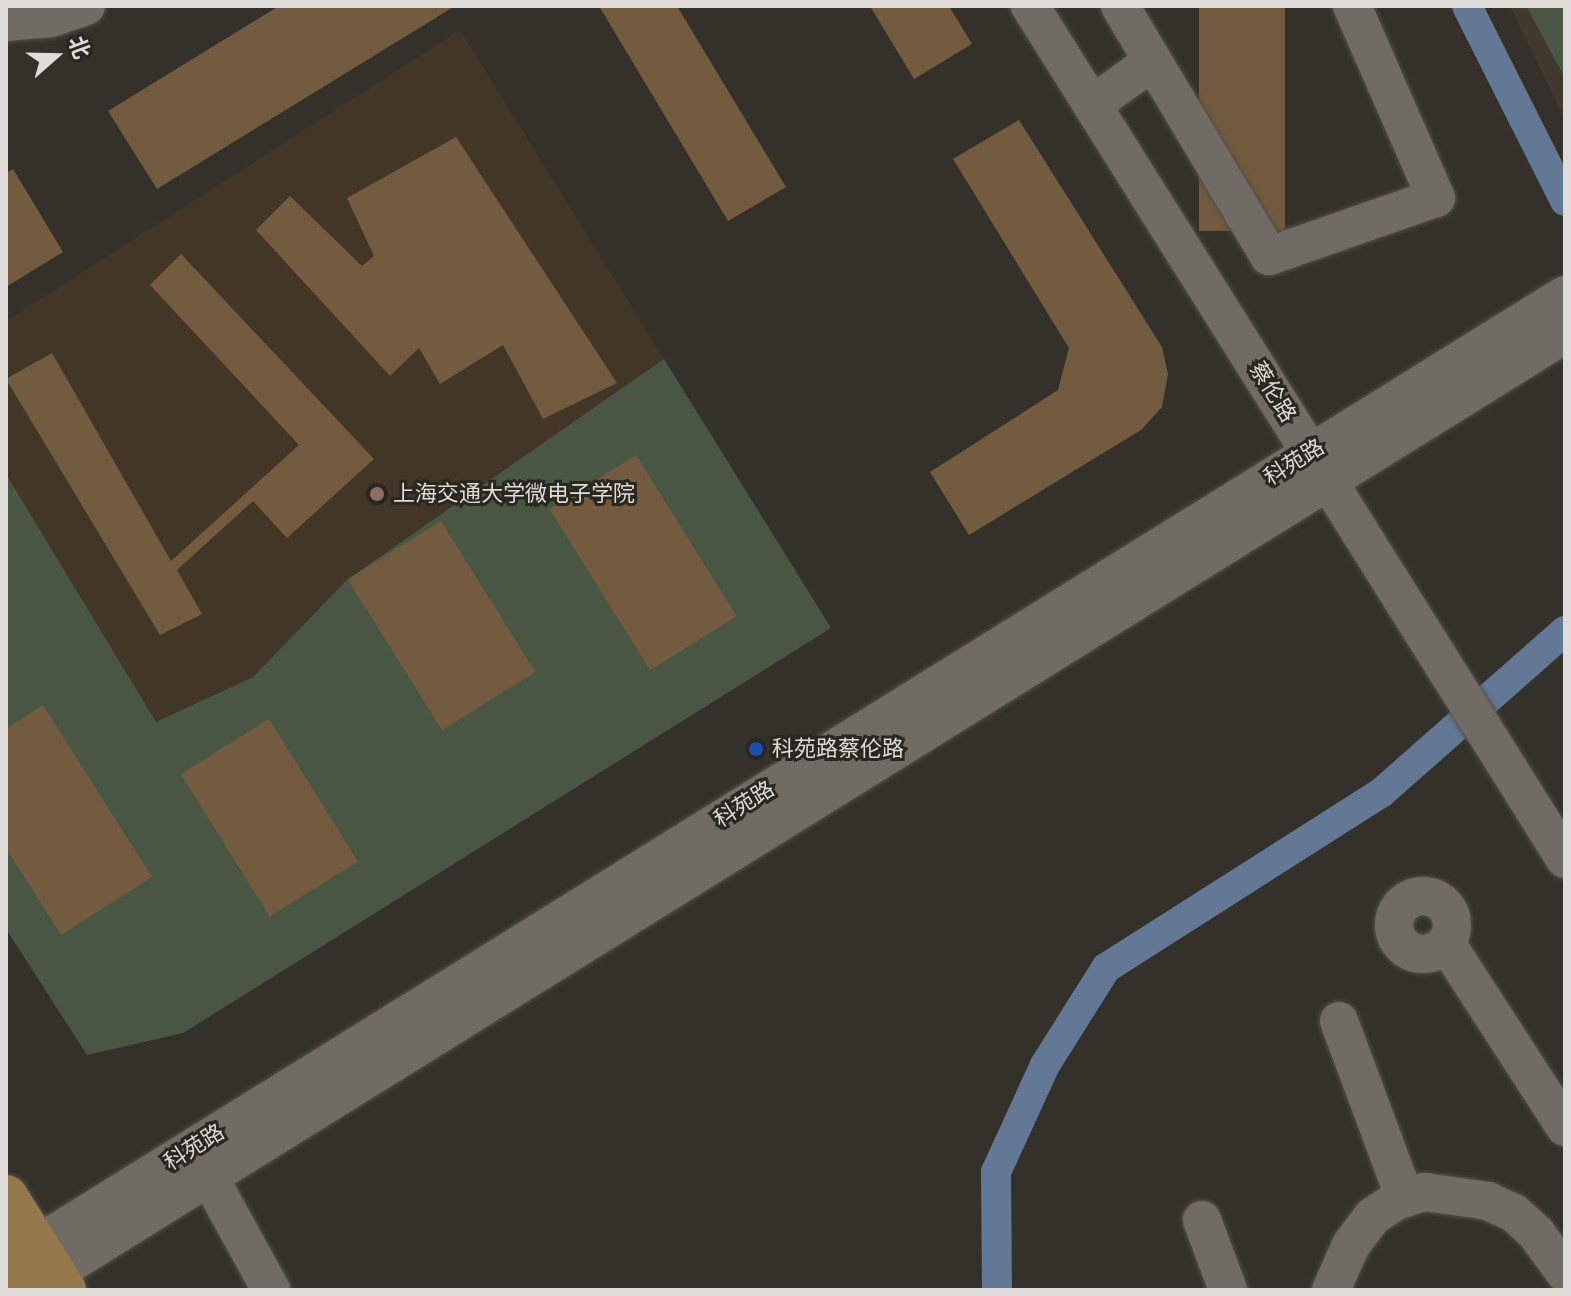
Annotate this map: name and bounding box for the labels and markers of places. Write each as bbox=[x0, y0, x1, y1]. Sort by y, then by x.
place label: 上海交通大学微电子学院 bbox=[393, 481, 635, 507]
marker: 上海交通大学微电子学院 bbox=[368, 485, 386, 503]
place label: 科苑路蔡伦路 bbox=[772, 736, 904, 762]
marker: 科苑路蔡伦路 bbox=[747, 740, 765, 758]

